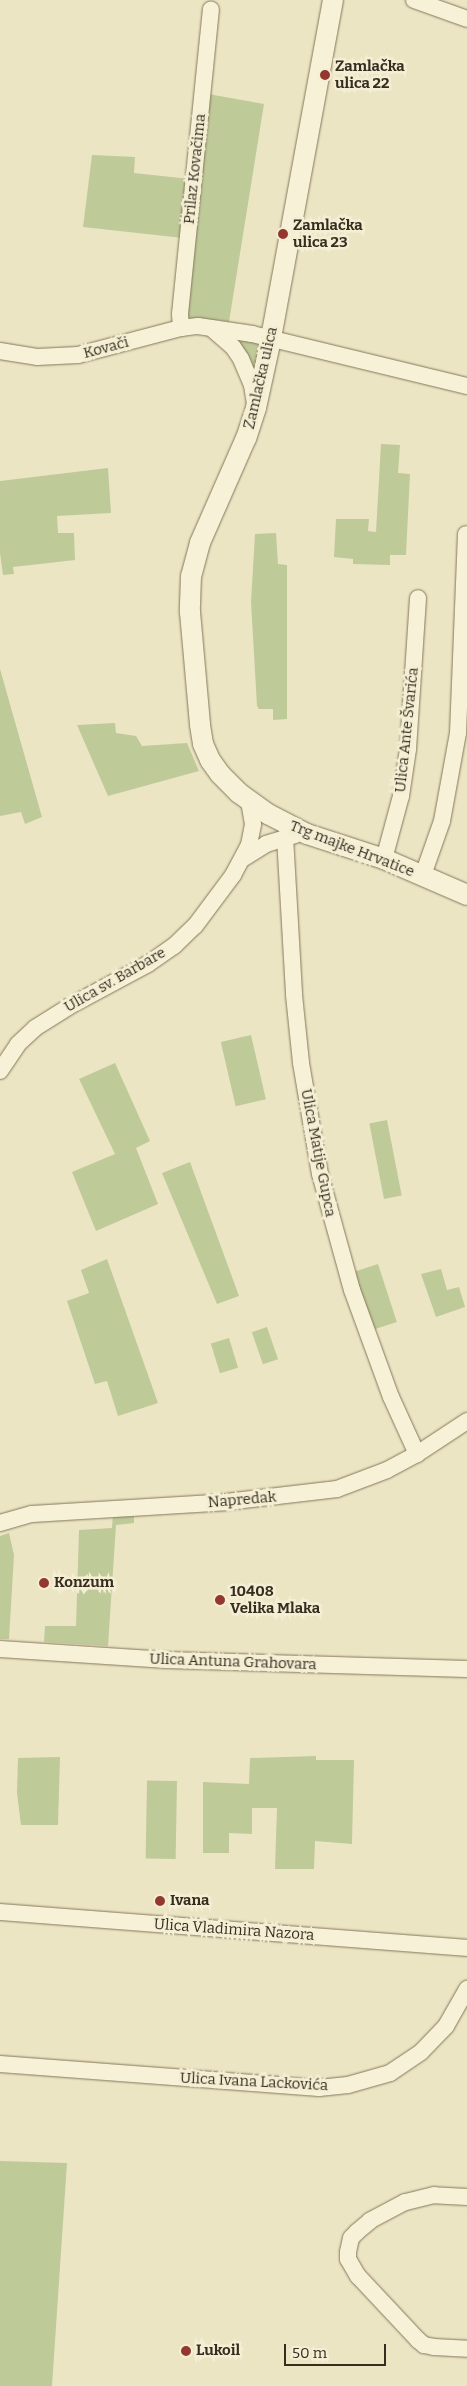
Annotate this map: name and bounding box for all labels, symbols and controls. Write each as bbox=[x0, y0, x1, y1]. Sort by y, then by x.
place label: Zamlačka ulica 22 bbox=[335, 57, 405, 92]
marker: Zamlačka ulica 22 bbox=[319, 69, 331, 81]
street label: Prilaz Kovačima bbox=[180, 113, 210, 225]
place label: Zamlačka ulica 23 bbox=[293, 216, 363, 251]
marker: Zamlačka ulica 23 bbox=[277, 228, 289, 240]
street label: Zamlačka ulica bbox=[240, 325, 282, 431]
street label: Kovači bbox=[81, 333, 131, 363]
street label: Ulica Ante Švarića bbox=[391, 667, 423, 793]
street label: Trg majke Hrvatice bbox=[287, 817, 417, 881]
street label: Ulica sv. Barbare bbox=[61, 944, 169, 1016]
street label: Ulica Matije Gupca bbox=[297, 1087, 339, 1219]
street label: Napredak bbox=[207, 1488, 277, 1512]
place label: Konzum bbox=[54, 1574, 114, 1592]
marker: Konzum bbox=[38, 1577, 50, 1589]
place label: 10408 Velika Mlaka bbox=[230, 1582, 320, 1617]
marker: 10408 Velika Mlaka bbox=[214, 1594, 226, 1606]
street label: Ulica Antuna Grahovara bbox=[149, 1650, 317, 1674]
place label: Ivana bbox=[170, 1892, 210, 1910]
marker: Ivana bbox=[154, 1895, 166, 1907]
street label: Ulica Vladimira Nazora bbox=[153, 1915, 315, 1945]
street label: Ulica Ivana Lackovića bbox=[180, 2069, 328, 2095]
scale bar bbox=[287, 2334, 390, 2366]
place label: Lukoil bbox=[196, 2342, 240, 2360]
text: 50 m bbox=[292, 2344, 327, 2362]
marker: Lukoil bbox=[180, 2345, 192, 2357]

